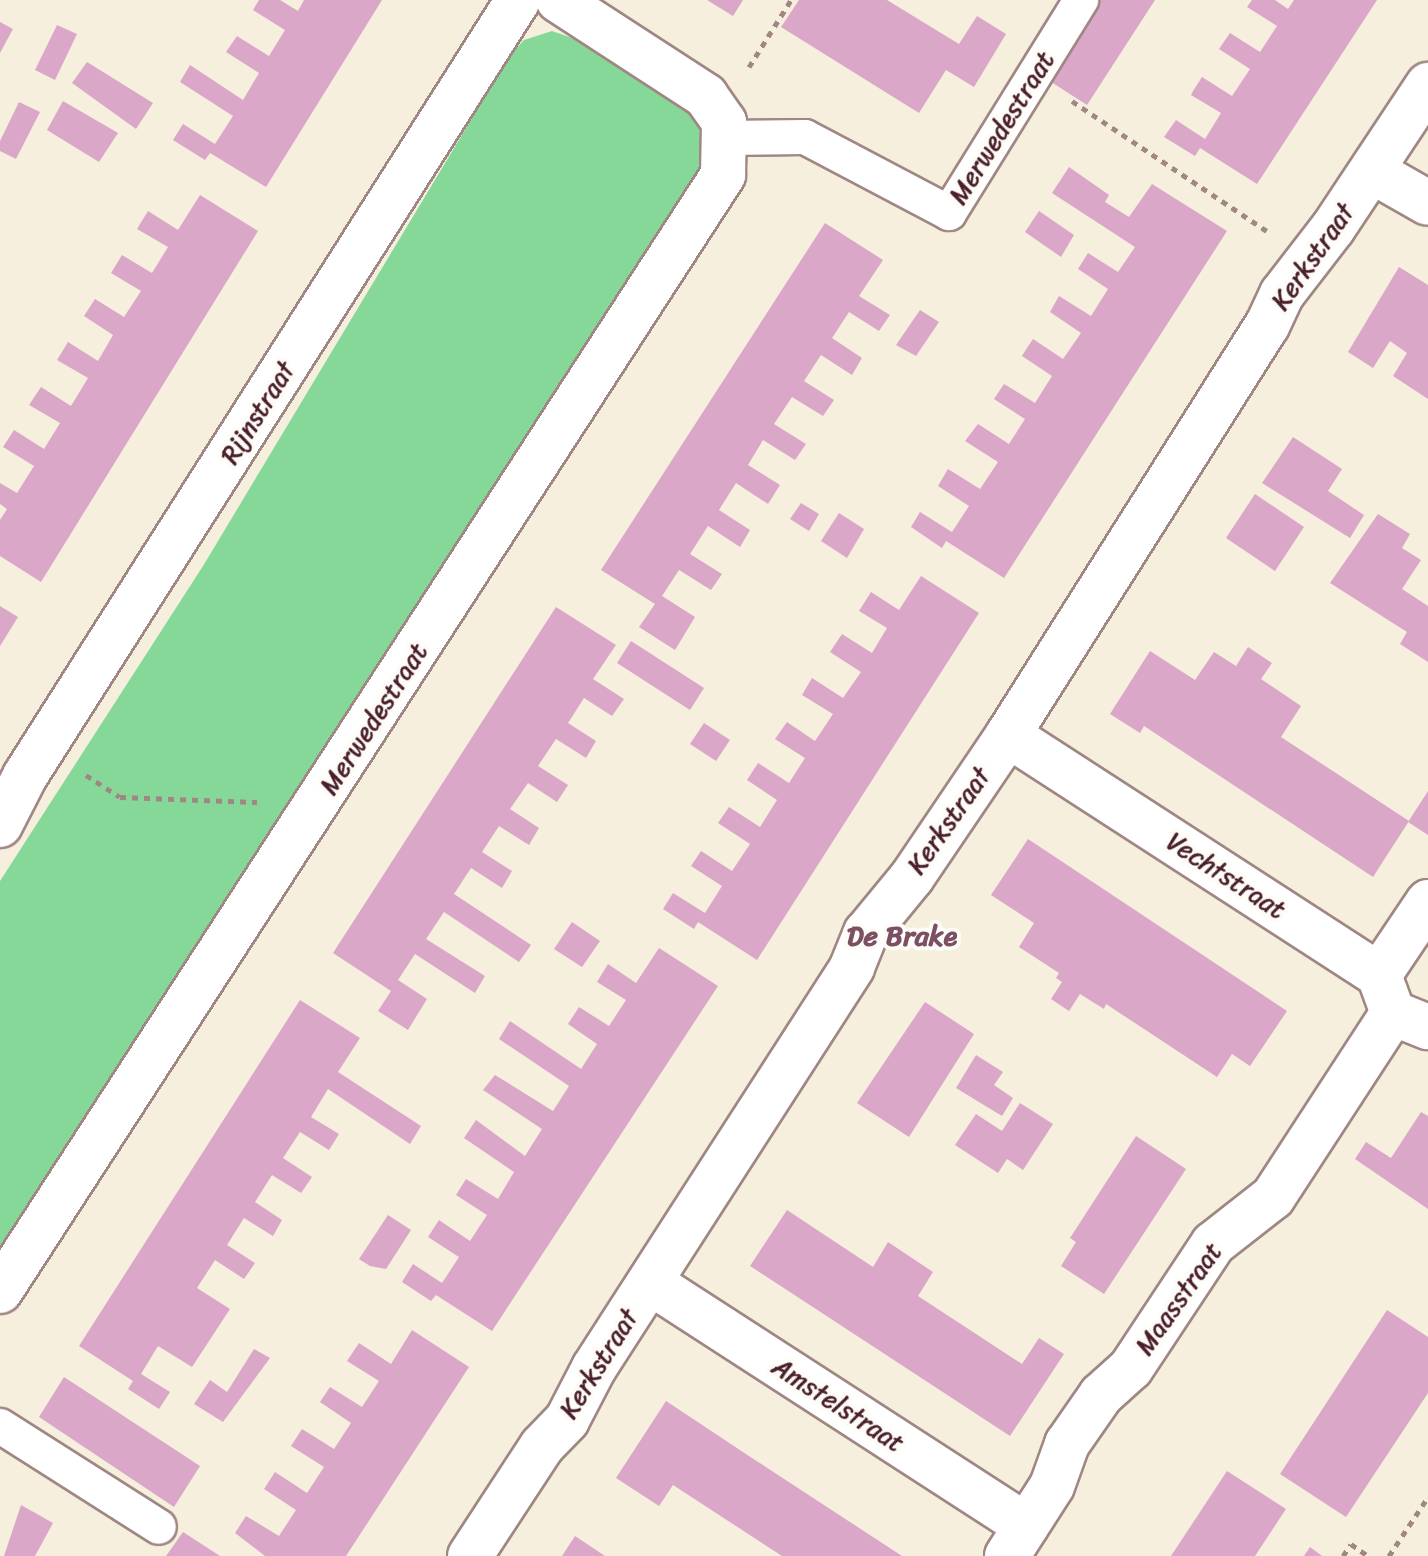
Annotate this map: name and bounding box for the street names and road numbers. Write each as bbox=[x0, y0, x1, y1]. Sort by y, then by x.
street label: Merwedestraat bbox=[943, 46, 1061, 210]
street label: Kerkstraat bbox=[1265, 198, 1361, 316]
street label: Rijnstraat bbox=[214, 356, 302, 470]
street label: Merwedestraat bbox=[313, 637, 435, 801]
street label: Kerkstraat bbox=[901, 762, 997, 880]
street label: Vechtstraat bbox=[1161, 826, 1291, 926]
street label: Maasstraat bbox=[1129, 1237, 1229, 1361]
street label: Kerkstraat bbox=[553, 1304, 645, 1424]
street label: Amstelstraat bbox=[766, 1351, 910, 1459]

